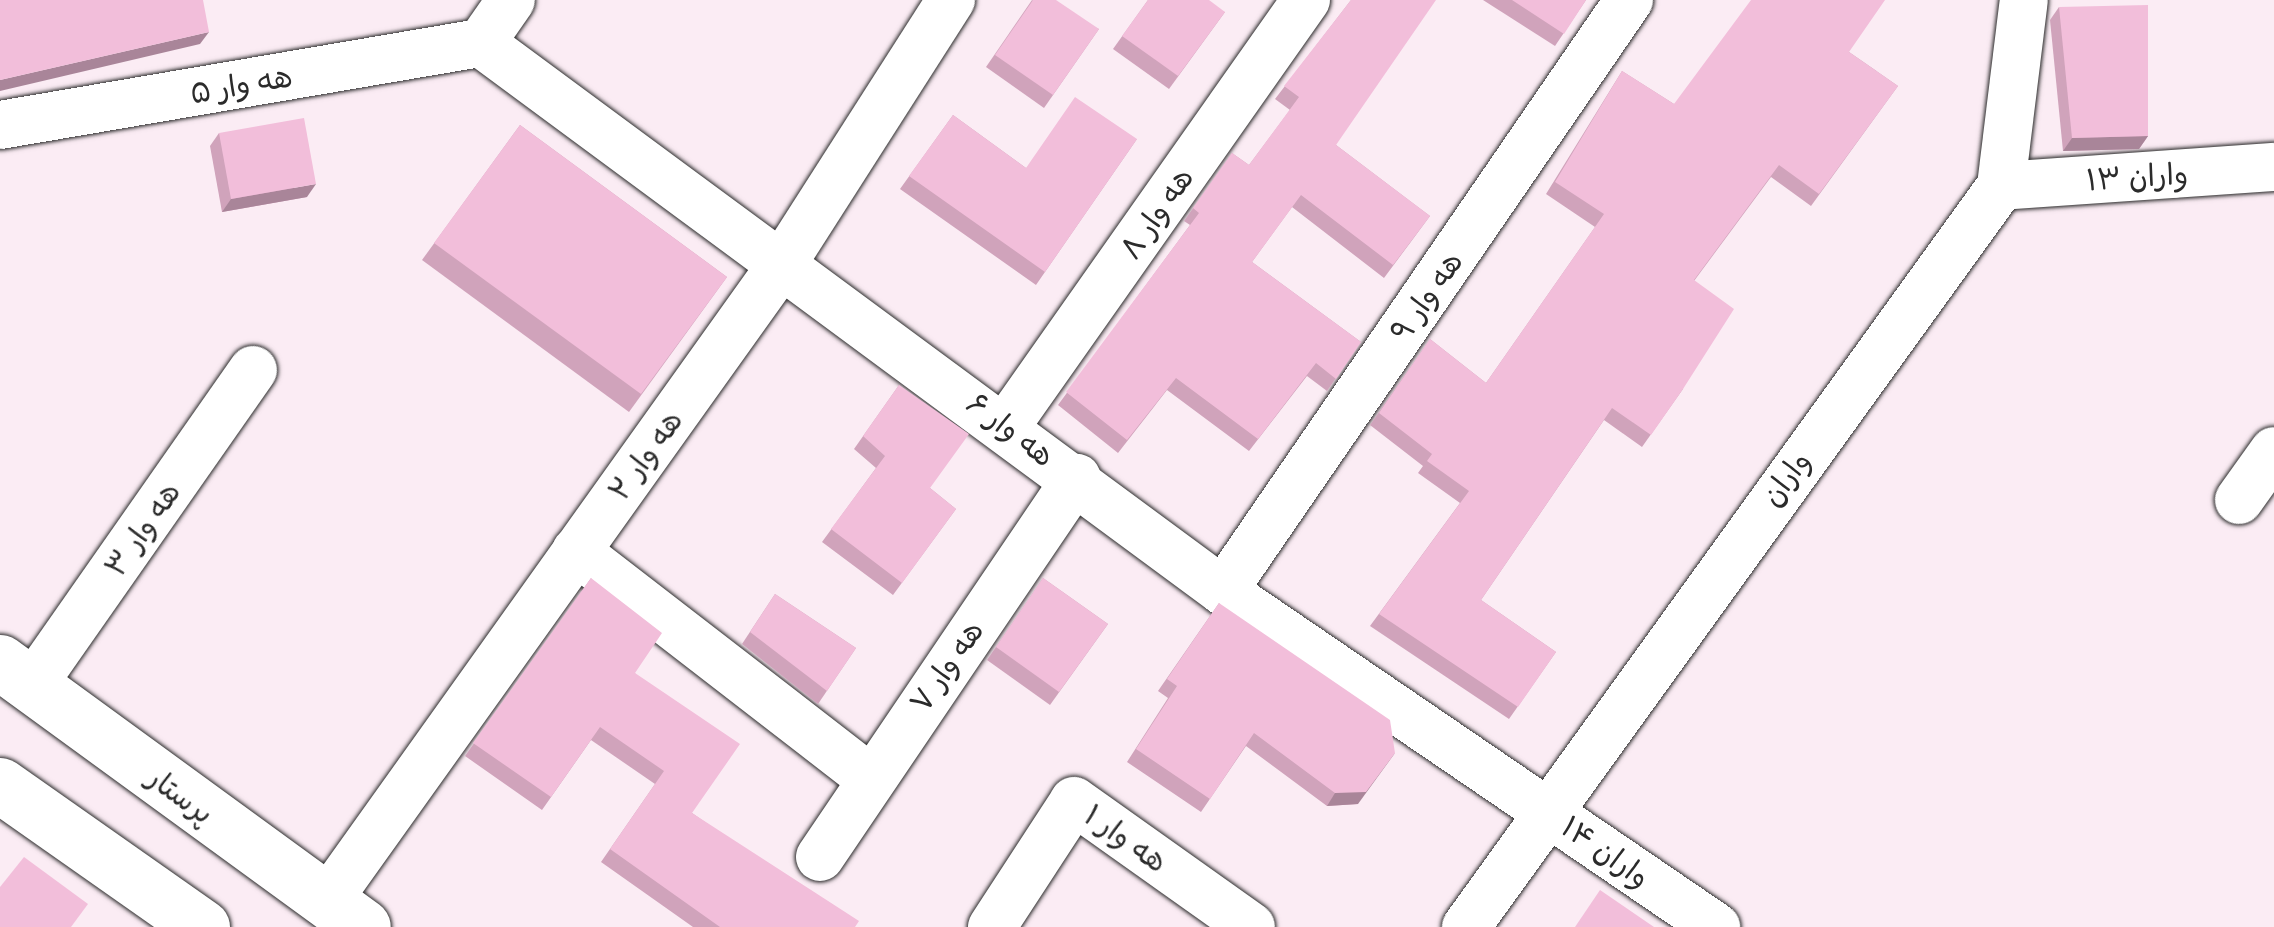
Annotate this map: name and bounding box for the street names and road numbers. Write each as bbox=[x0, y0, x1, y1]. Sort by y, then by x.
street label: هه وار ۵ bbox=[187, 57, 295, 111]
street label: واران ۱۳ bbox=[2085, 154, 2189, 198]
street label: هه وار ۸ bbox=[1112, 160, 1200, 266]
street label: هه وار ۹ bbox=[1382, 244, 1470, 348]
street label: هه وار ۶ bbox=[960, 384, 1062, 474]
street label: هه وار ۲ bbox=[600, 403, 690, 507]
street label: واران bbox=[1753, 443, 1817, 513]
street label: هه وار ۳ bbox=[97, 475, 187, 583]
street label: هه وار ۷ bbox=[902, 613, 990, 719]
street label: پرستار bbox=[141, 759, 221, 831]
street label: هه وار ۱ bbox=[1077, 797, 1175, 879]
street label: واران ۱۴ bbox=[1555, 808, 1657, 894]

